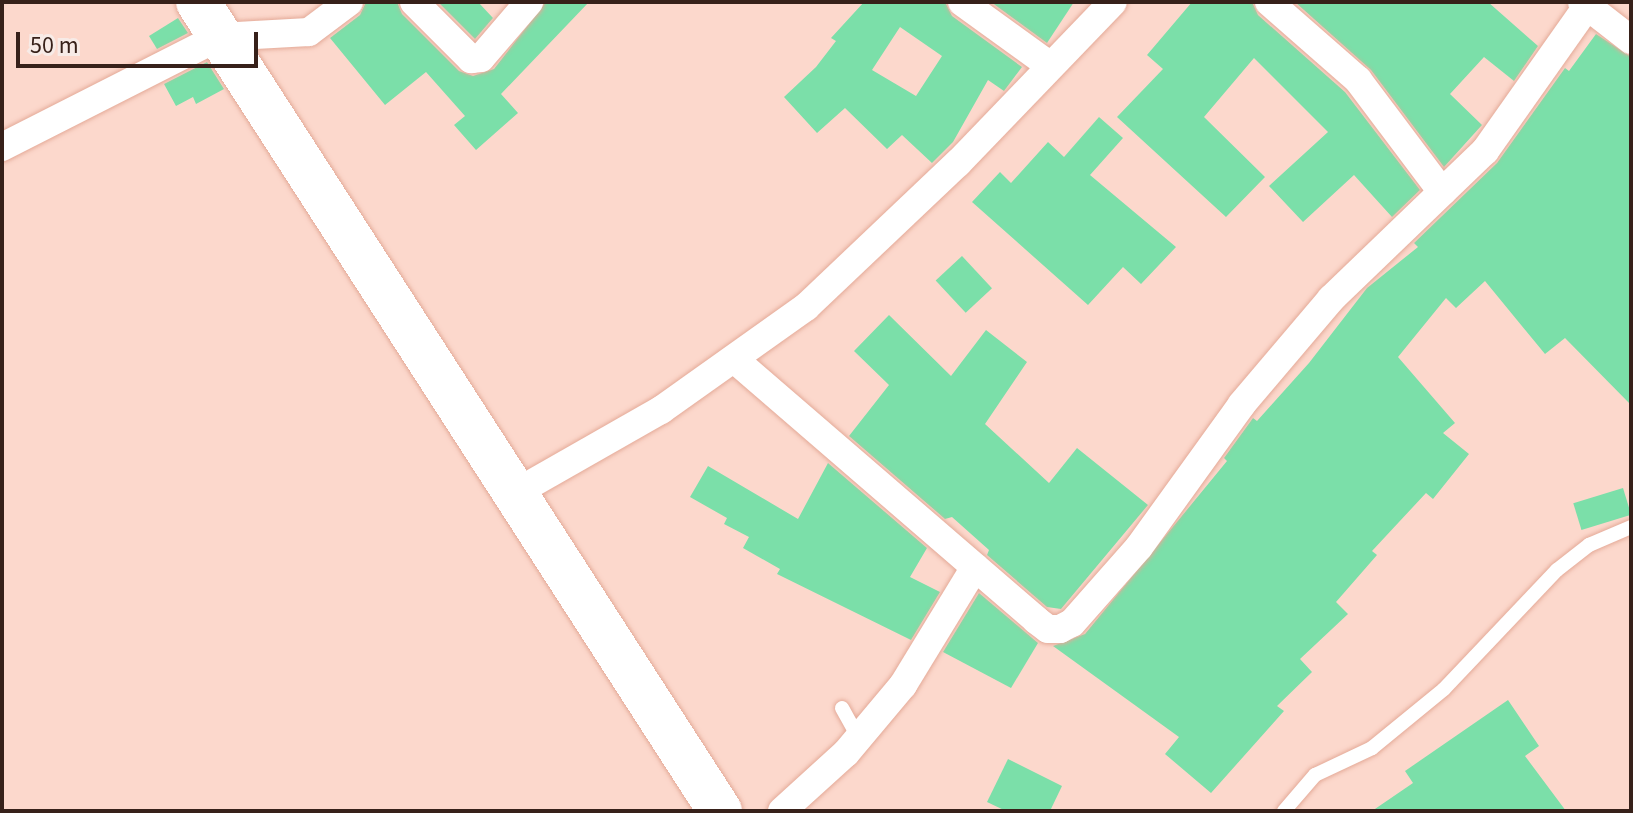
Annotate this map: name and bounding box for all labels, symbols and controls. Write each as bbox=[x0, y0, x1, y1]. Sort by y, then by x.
scale bar bbox=[20, 16, 262, 66]
text: 50 m bbox=[30, 28, 79, 63]

